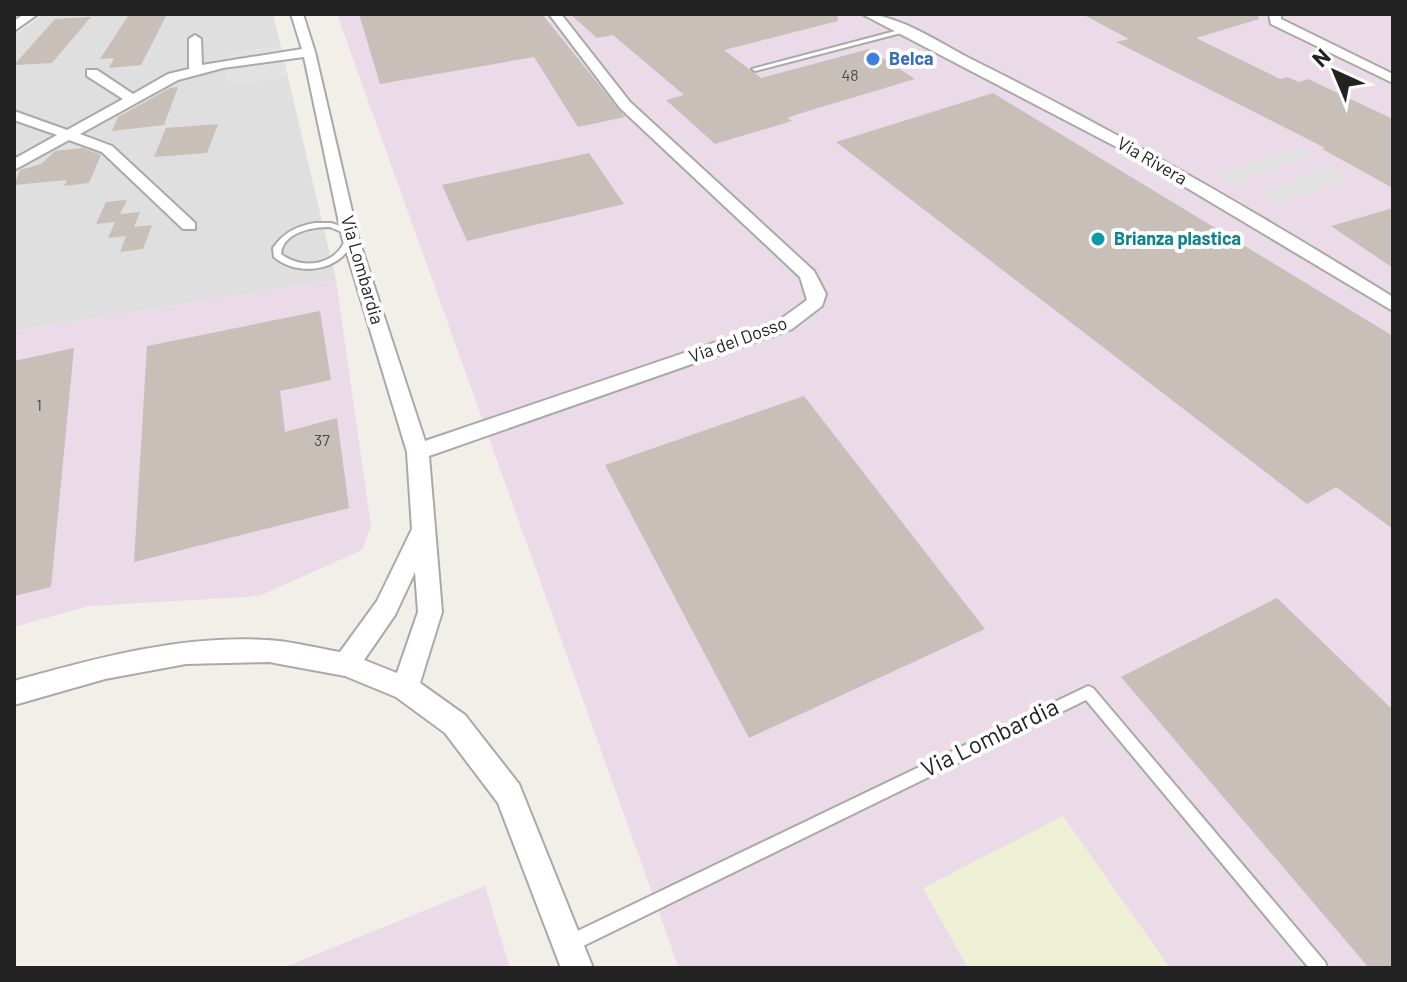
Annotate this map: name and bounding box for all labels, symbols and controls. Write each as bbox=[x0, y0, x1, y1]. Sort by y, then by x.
north arrow bbox=[1295, 32, 1375, 112]
text: N bbox=[1306, 42, 1335, 71]
place label: Belca bbox=[889, 47, 934, 69]
marker: Belca bbox=[864, 50, 882, 68]
house number: 48 bbox=[841, 65, 859, 84]
street label: Via Rivera bbox=[1114, 131, 1191, 189]
street label: Via Lombardia bbox=[337, 213, 389, 327]
place label: Brianza plastica bbox=[1114, 227, 1241, 249]
marker: Brianza plastica bbox=[1089, 230, 1107, 248]
street label: Via del Dosso bbox=[686, 311, 790, 367]
house number: 1 bbox=[36, 395, 42, 414]
house number: 37 bbox=[314, 430, 330, 449]
street label: Via Lombardia bbox=[916, 691, 1063, 782]

